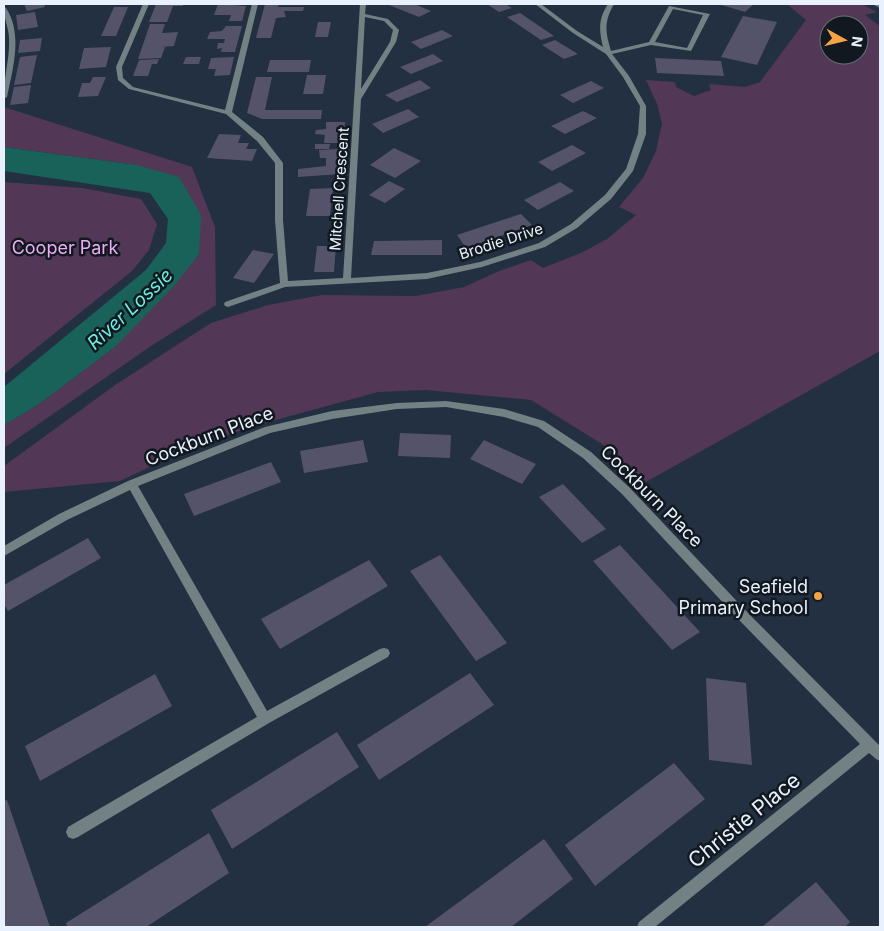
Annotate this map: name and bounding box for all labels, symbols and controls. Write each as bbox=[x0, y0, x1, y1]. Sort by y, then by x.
north arrow bbox=[819, 15, 869, 65]
text: N bbox=[848, 35, 867, 48]
street label: Mitchell Crescent bbox=[325, 127, 353, 251]
street label: Brodie Drive bbox=[457, 218, 545, 264]
park label: Cooper Park bbox=[12, 237, 118, 258]
water label: River Lossie bbox=[83, 264, 177, 354]
street label: Cockburn Place bbox=[142, 402, 276, 470]
street label: Cockburn Place bbox=[597, 441, 707, 551]
place label: Seafield Primary School bbox=[679, 576, 808, 618]
marker: Seafield Primary School bbox=[812, 590, 824, 602]
street label: Christie Place bbox=[683, 767, 805, 873]

